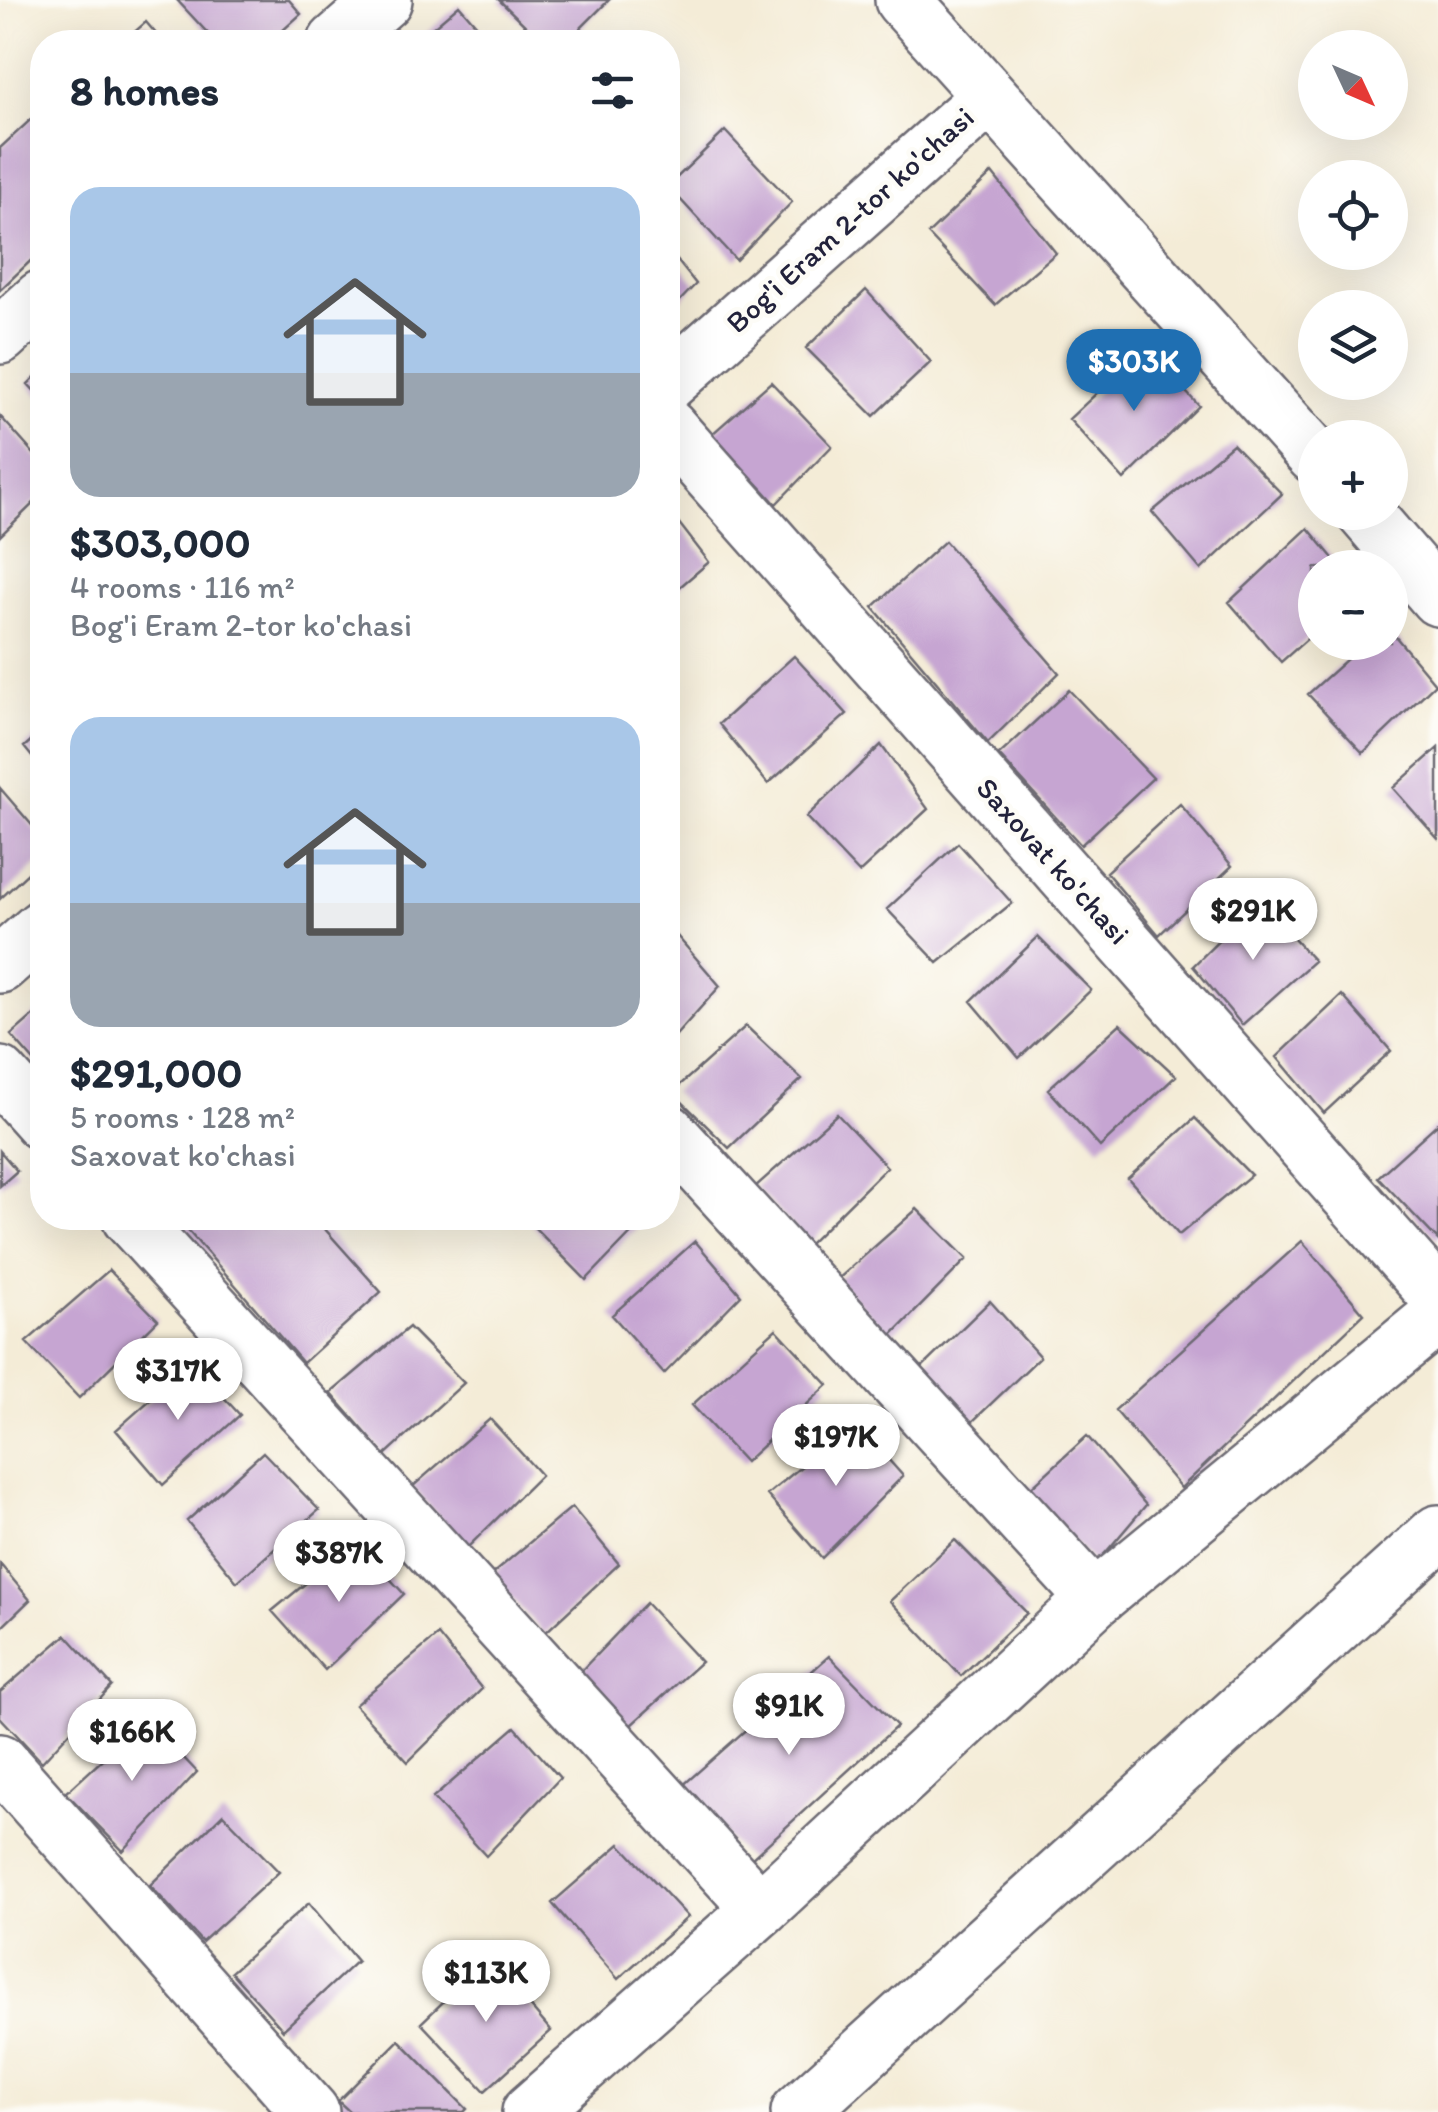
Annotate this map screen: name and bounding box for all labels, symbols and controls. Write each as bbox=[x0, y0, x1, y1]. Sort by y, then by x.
north arrow bbox=[1298, 30, 1408, 140]
map controls bbox=[1298, 30, 1408, 660]
icon: filters bbox=[585, 63, 640, 118]
text: 8 homes bbox=[70, 65, 219, 116]
street label: Bog'i Eram 2-tor ko'chasi bbox=[718, 99, 981, 341]
button: locate bbox=[1298, 160, 1408, 270]
icon: home bbox=[265, 252, 445, 432]
button: layers bbox=[1298, 290, 1408, 400]
pin: $303K bbox=[1064, 329, 1204, 414]
text: $303K bbox=[1088, 342, 1180, 380]
button: + bbox=[1298, 420, 1408, 530]
text: $303,000 bbox=[70, 517, 251, 568]
button: − bbox=[1298, 550, 1408, 660]
text: 4 rooms · 116 m² bbox=[70, 568, 295, 606]
text: Bog'i Eram 2-tor ko'chasi bbox=[70, 606, 412, 644]
street label: Saxovat ko'chasi bbox=[969, 770, 1138, 952]
icon: home bbox=[265, 782, 445, 962]
pin: $291K bbox=[1183, 878, 1323, 963]
text: $291K bbox=[1210, 891, 1296, 929]
text: $291,000 bbox=[70, 1047, 242, 1098]
text: 5 rooms · 128 m² bbox=[70, 1098, 295, 1136]
text: Saxovat ko'chasi bbox=[70, 1136, 296, 1174]
pin: $317K bbox=[108, 1338, 248, 1423]
text: $317K bbox=[136, 1351, 220, 1389]
pin: $197K bbox=[766, 1404, 906, 1489]
text: $197K bbox=[794, 1417, 878, 1455]
pin: $387K bbox=[269, 1520, 409, 1605]
text: $387K bbox=[295, 1533, 383, 1571]
pin: $91K bbox=[730, 1673, 848, 1758]
text: $91K bbox=[755, 1686, 823, 1724]
pin: $166K bbox=[62, 1699, 202, 1784]
text: $166K bbox=[89, 1712, 175, 1750]
pin: $113K bbox=[416, 1940, 556, 2025]
text: $113K bbox=[444, 1953, 528, 1991]

